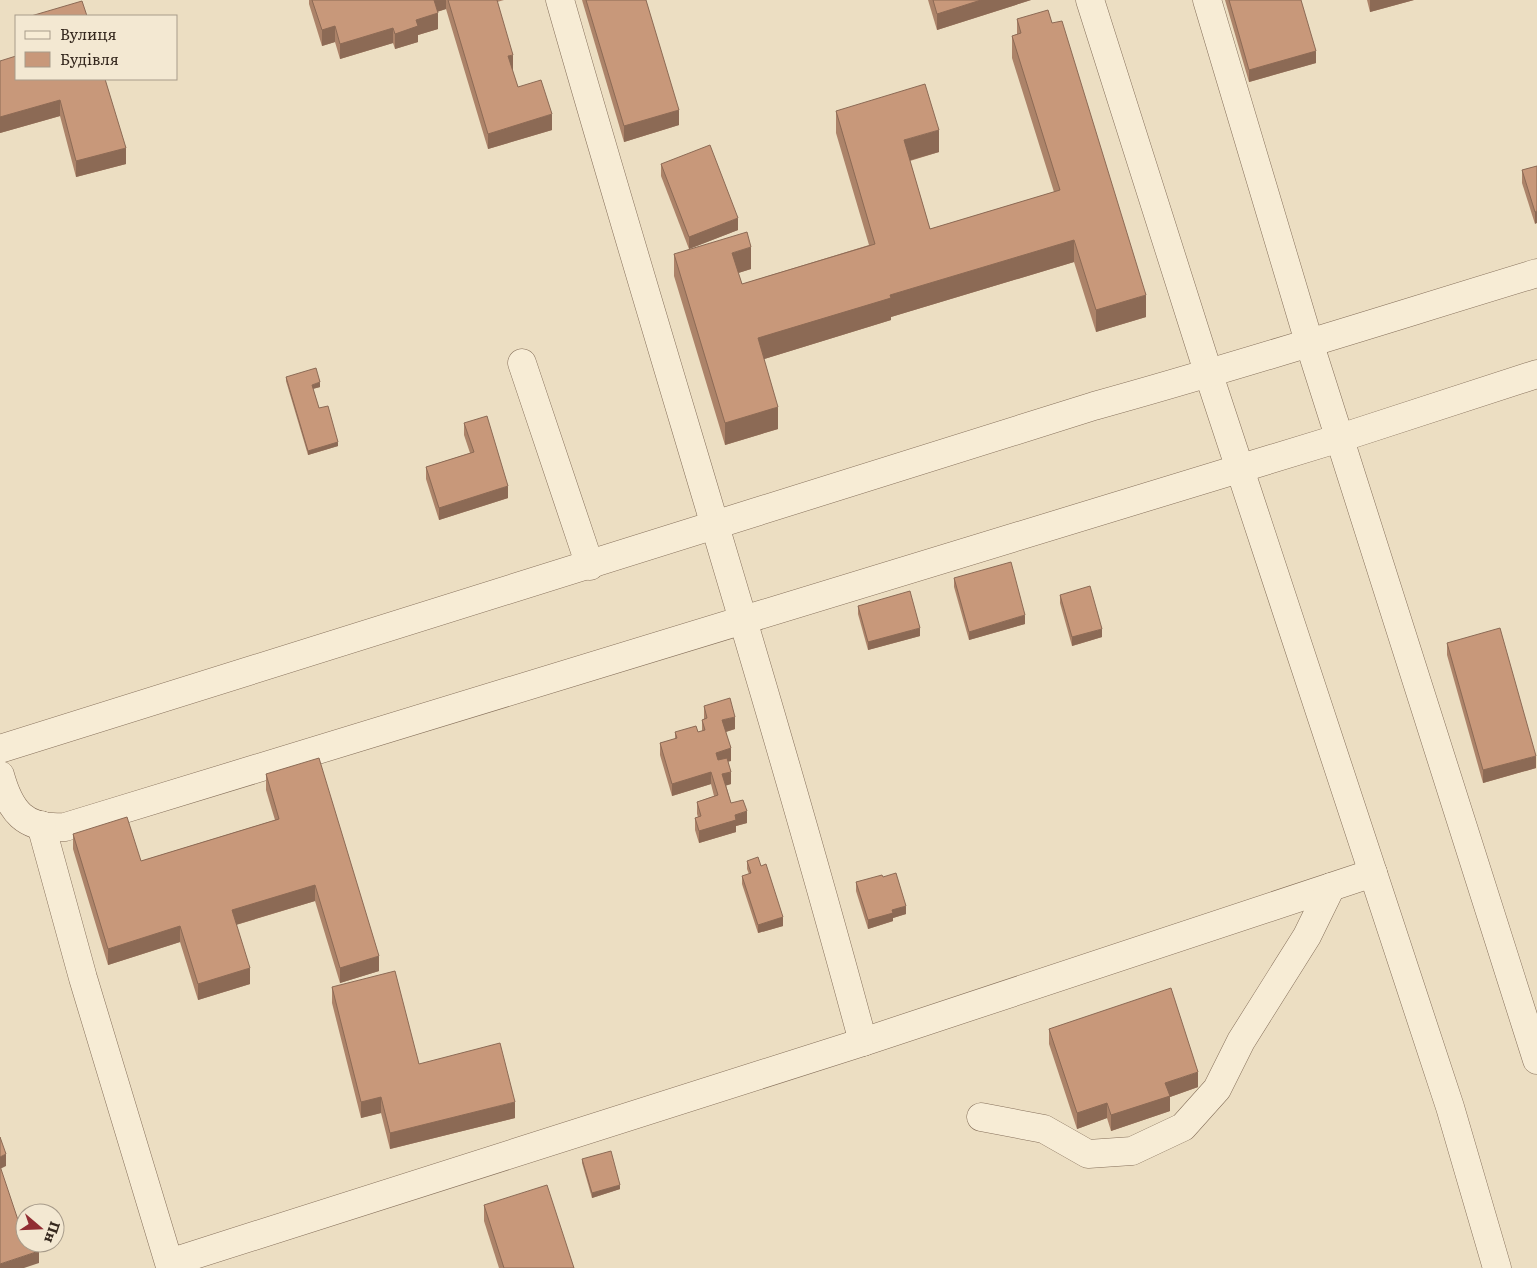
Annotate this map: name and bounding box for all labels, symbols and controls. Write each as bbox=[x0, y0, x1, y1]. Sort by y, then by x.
legend bbox=[15, 15, 178, 80]
text: Вулиця bbox=[60, 22, 117, 45]
text: Будівля bbox=[60, 47, 119, 70]
north arrow bbox=[15, 1203, 65, 1253]
text: Пн bbox=[40, 1219, 66, 1246]

